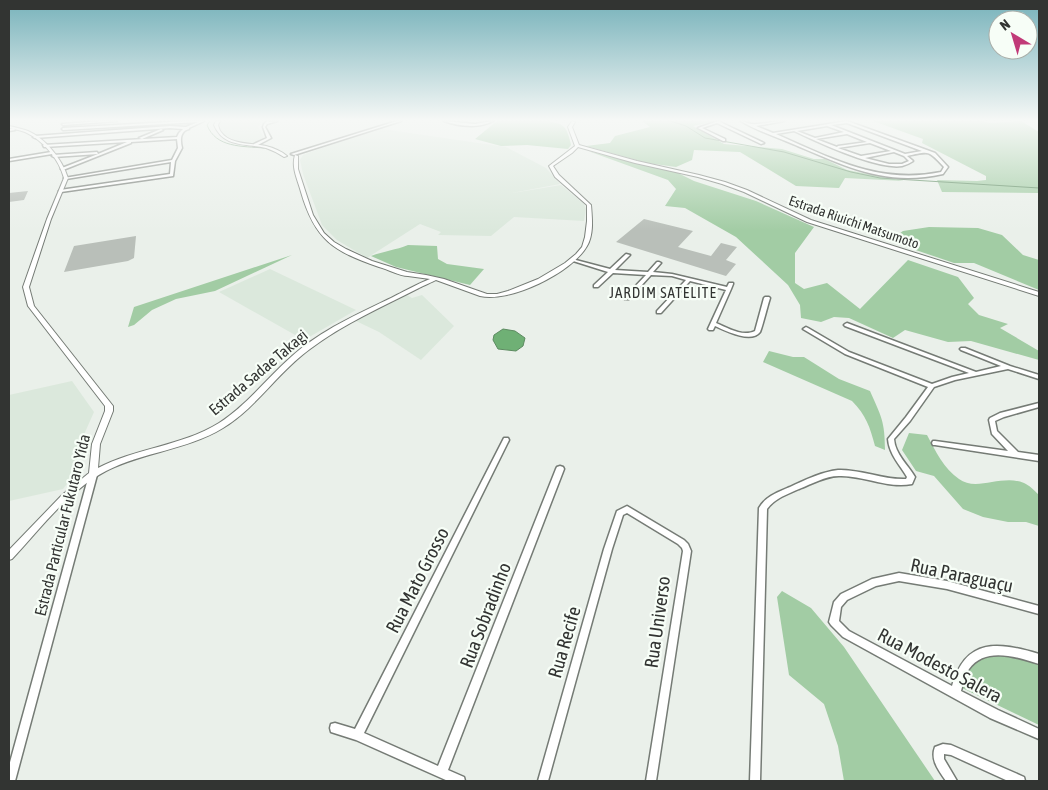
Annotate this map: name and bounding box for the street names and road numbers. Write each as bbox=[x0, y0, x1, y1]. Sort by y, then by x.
street label: Estrada Riuichi Matsumoto bbox=[787, 192, 921, 252]
street label: Estrada Sadae Takagi bbox=[205, 326, 312, 419]
street label: Estrada Particular Fukutaro Yida bbox=[31, 432, 93, 618]
street label: Rua Mato Grosso bbox=[381, 524, 453, 636]
street label: Rua Paraguaçu bbox=[909, 553, 1015, 597]
street label: Rua Sobradinho bbox=[455, 559, 515, 671]
street label: Rua Universo bbox=[640, 575, 674, 669]
street label: Rua Recife bbox=[543, 604, 585, 680]
street label: Rua Modesto Salera bbox=[874, 623, 1006, 707]

